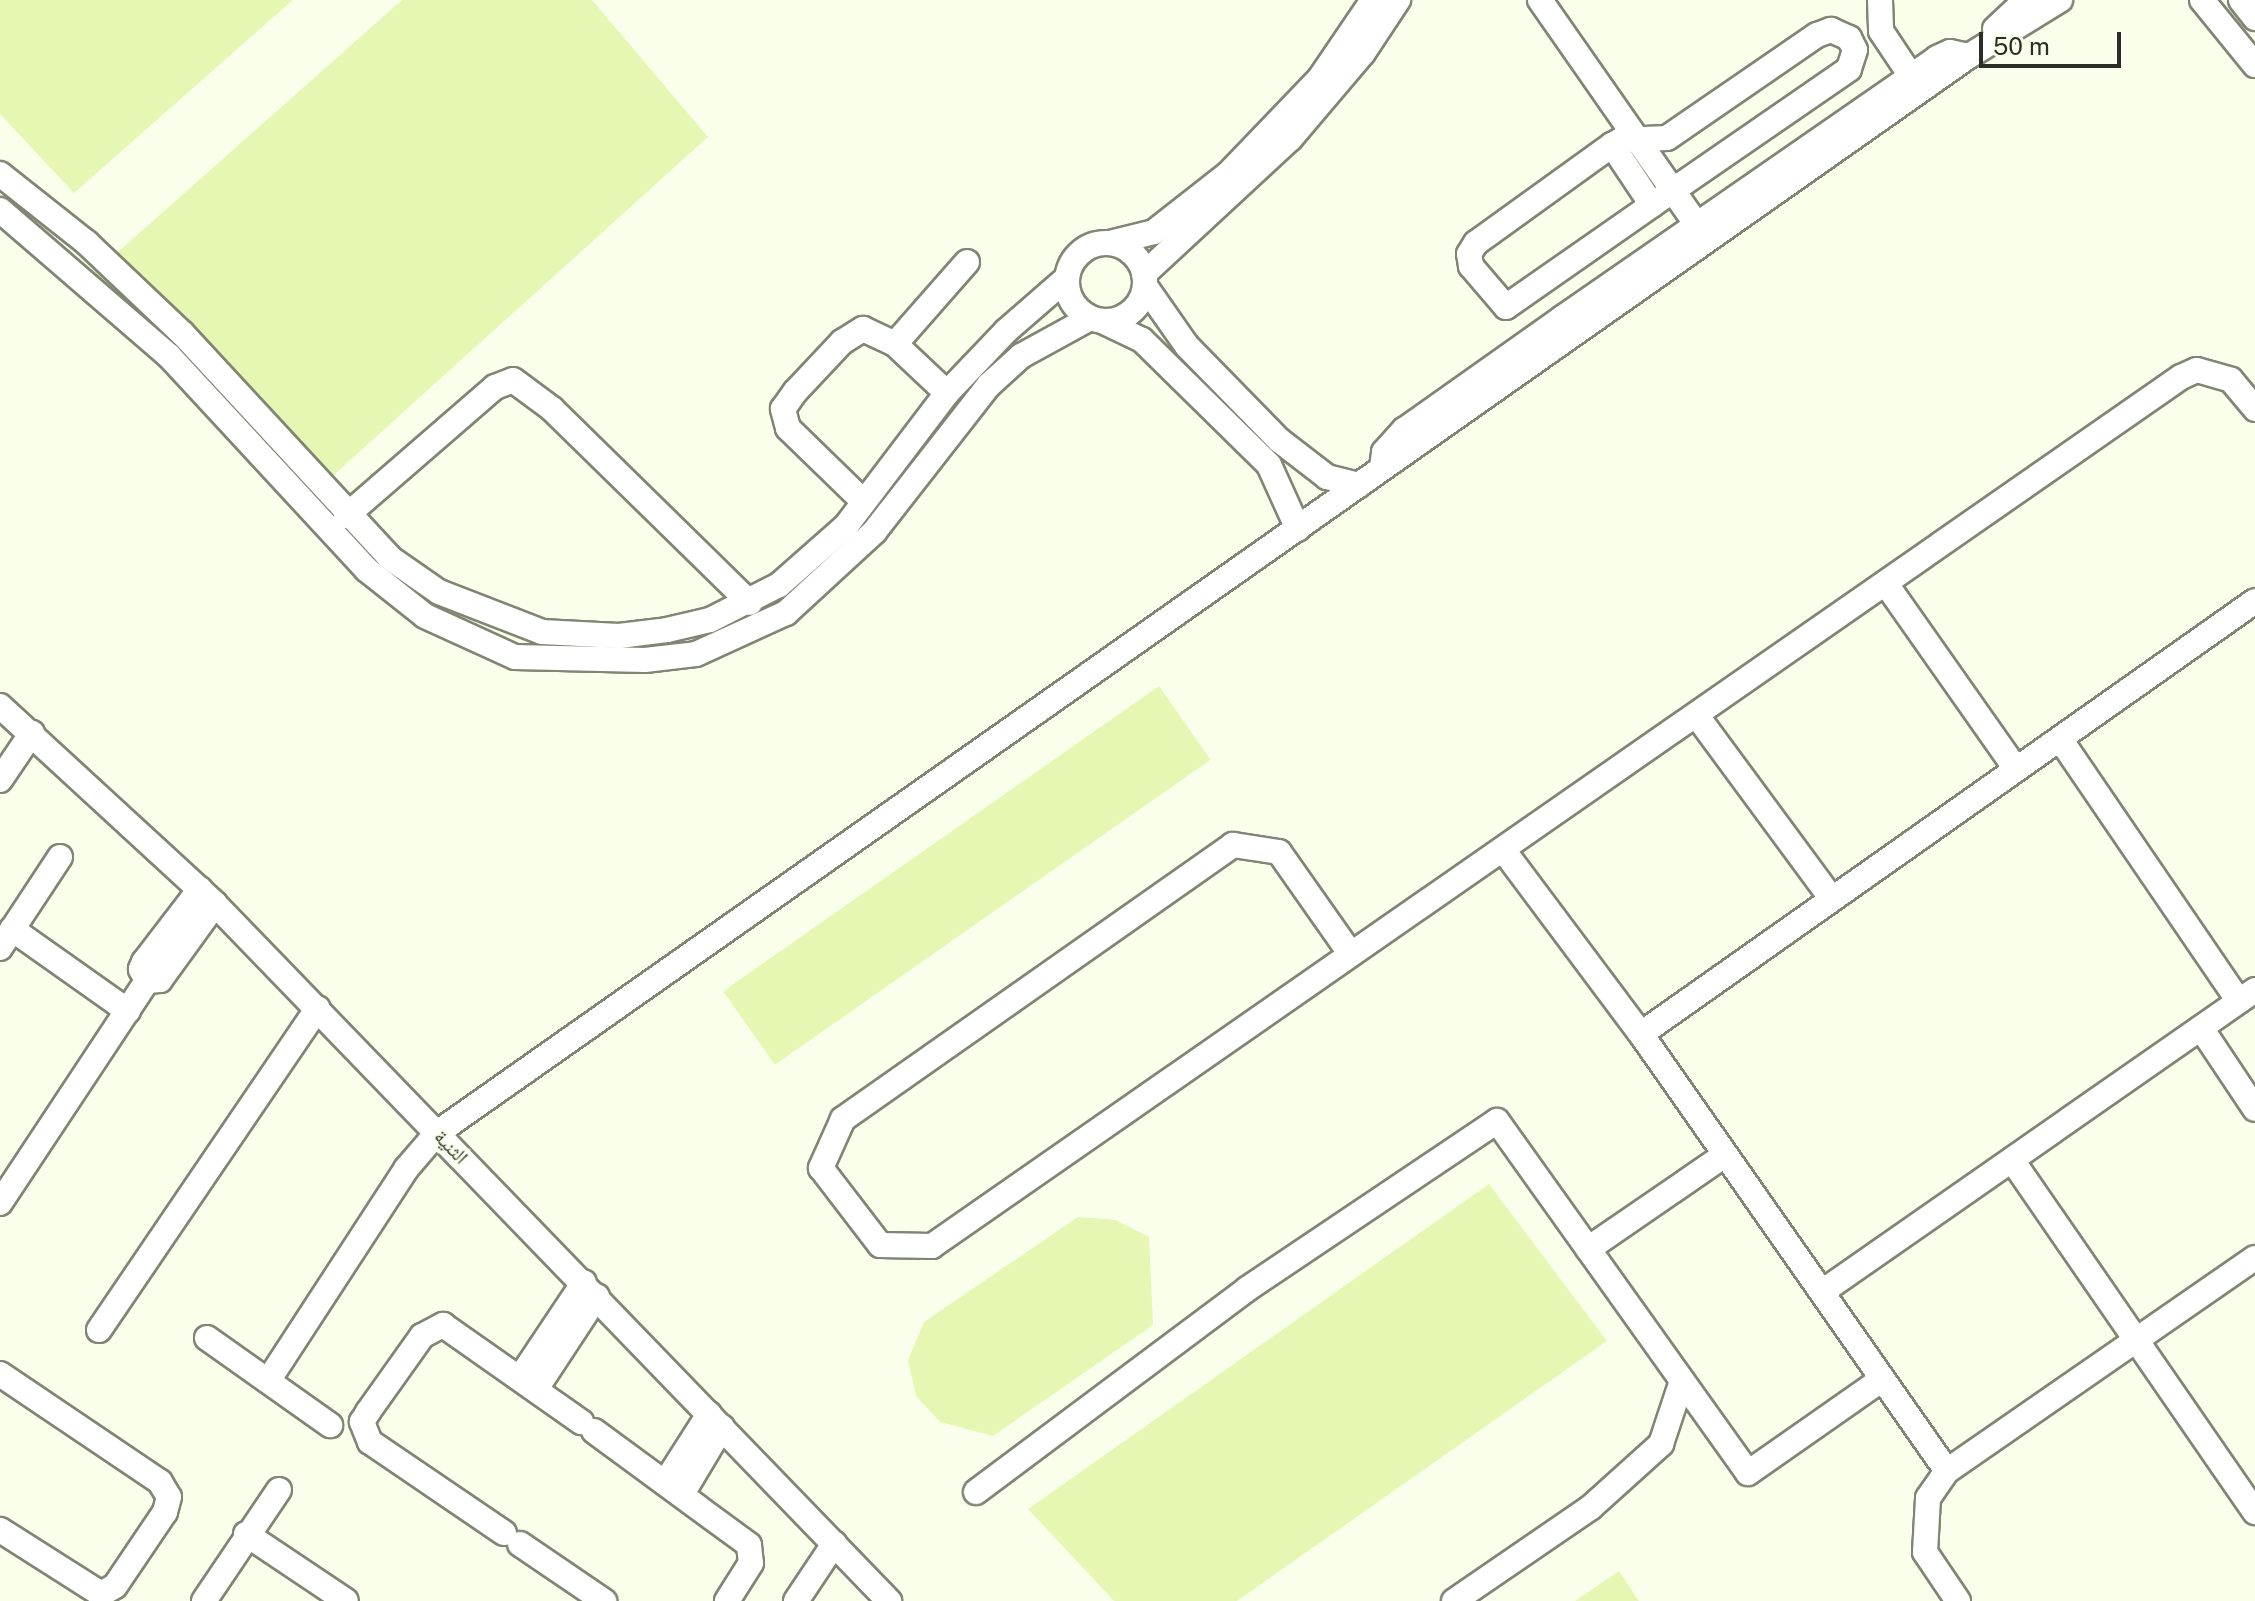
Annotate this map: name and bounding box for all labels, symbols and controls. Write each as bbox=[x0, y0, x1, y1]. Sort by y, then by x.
scale bar bbox=[1983, 16, 2125, 66]
text: 50 m bbox=[1993, 32, 2050, 60]
street label: الثنية bbox=[429, 1125, 473, 1169]

